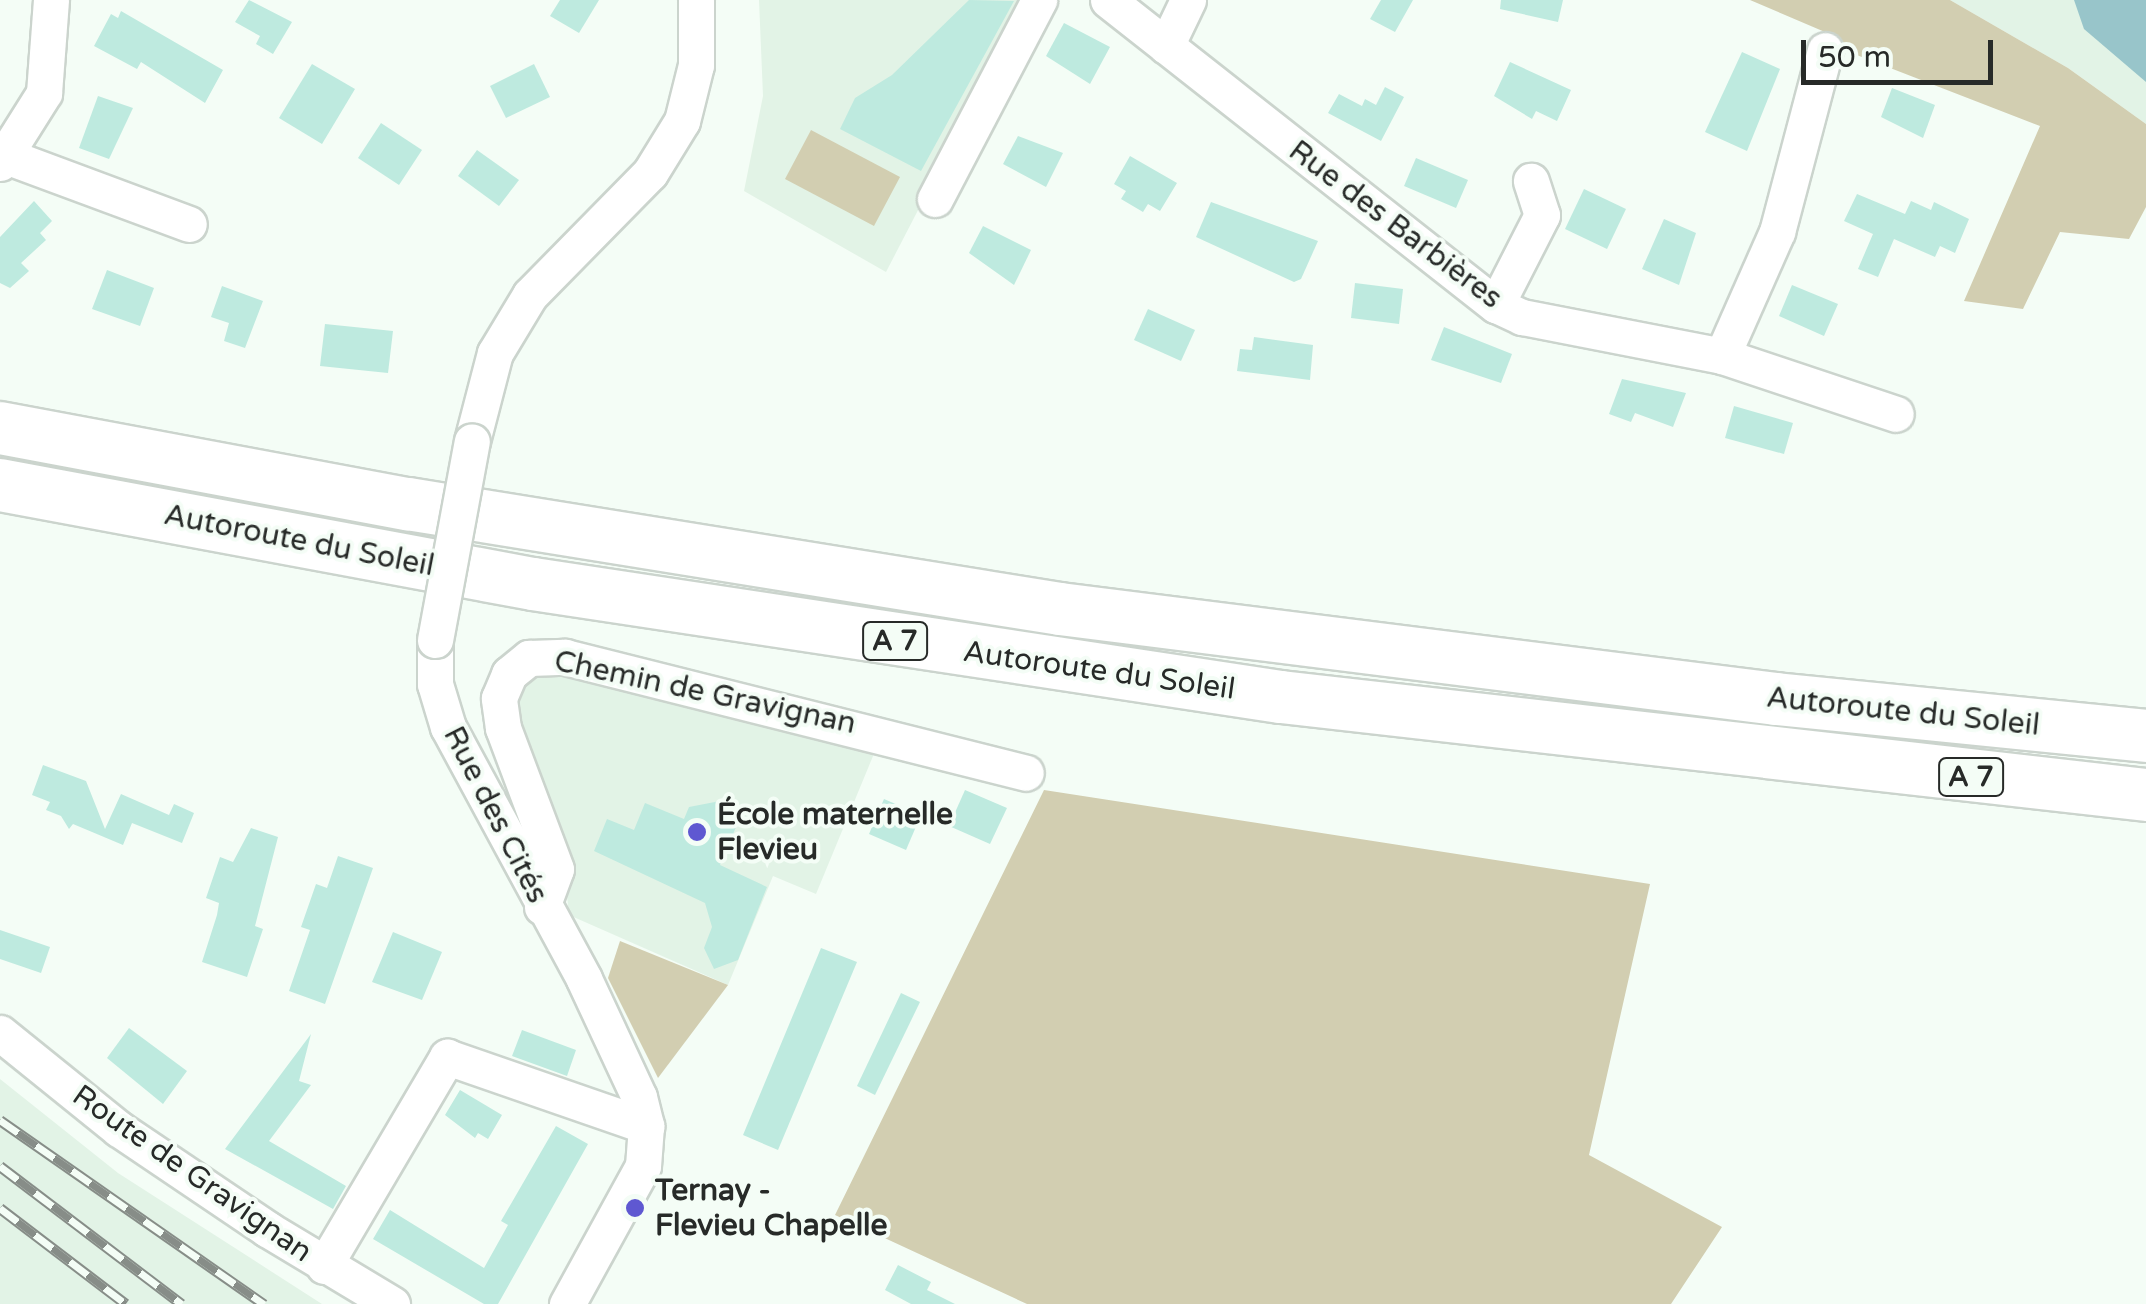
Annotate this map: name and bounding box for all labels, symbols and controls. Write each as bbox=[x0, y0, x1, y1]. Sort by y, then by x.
scale bar bbox=[1806, 20, 1998, 82]
text: 50 m bbox=[1818, 39, 1891, 76]
street label: Rue des Barbières bbox=[1281, 133, 1509, 317]
street label: Autoroute du Soleil bbox=[161, 497, 437, 585]
road number: A 7 bbox=[860, 618, 930, 664]
street label: Autoroute du Soleil bbox=[961, 634, 1237, 708]
street label: Chemin de Gravignan bbox=[551, 643, 859, 743]
street label: Autoroute du Soleil bbox=[1765, 680, 2041, 744]
street label: Rue des Cités bbox=[435, 721, 555, 909]
road number: A 7 bbox=[1936, 754, 2006, 800]
place label: École maternelle Flevieu bbox=[717, 797, 953, 868]
marker: École maternelle Flevieu bbox=[686, 821, 708, 843]
street label: Route de Gravignan bbox=[65, 1078, 319, 1270]
place label: Ternay - Flevieu Chapelle bbox=[655, 1173, 888, 1244]
marker: Ternay - Flevieu Chapelle bbox=[624, 1197, 646, 1219]

